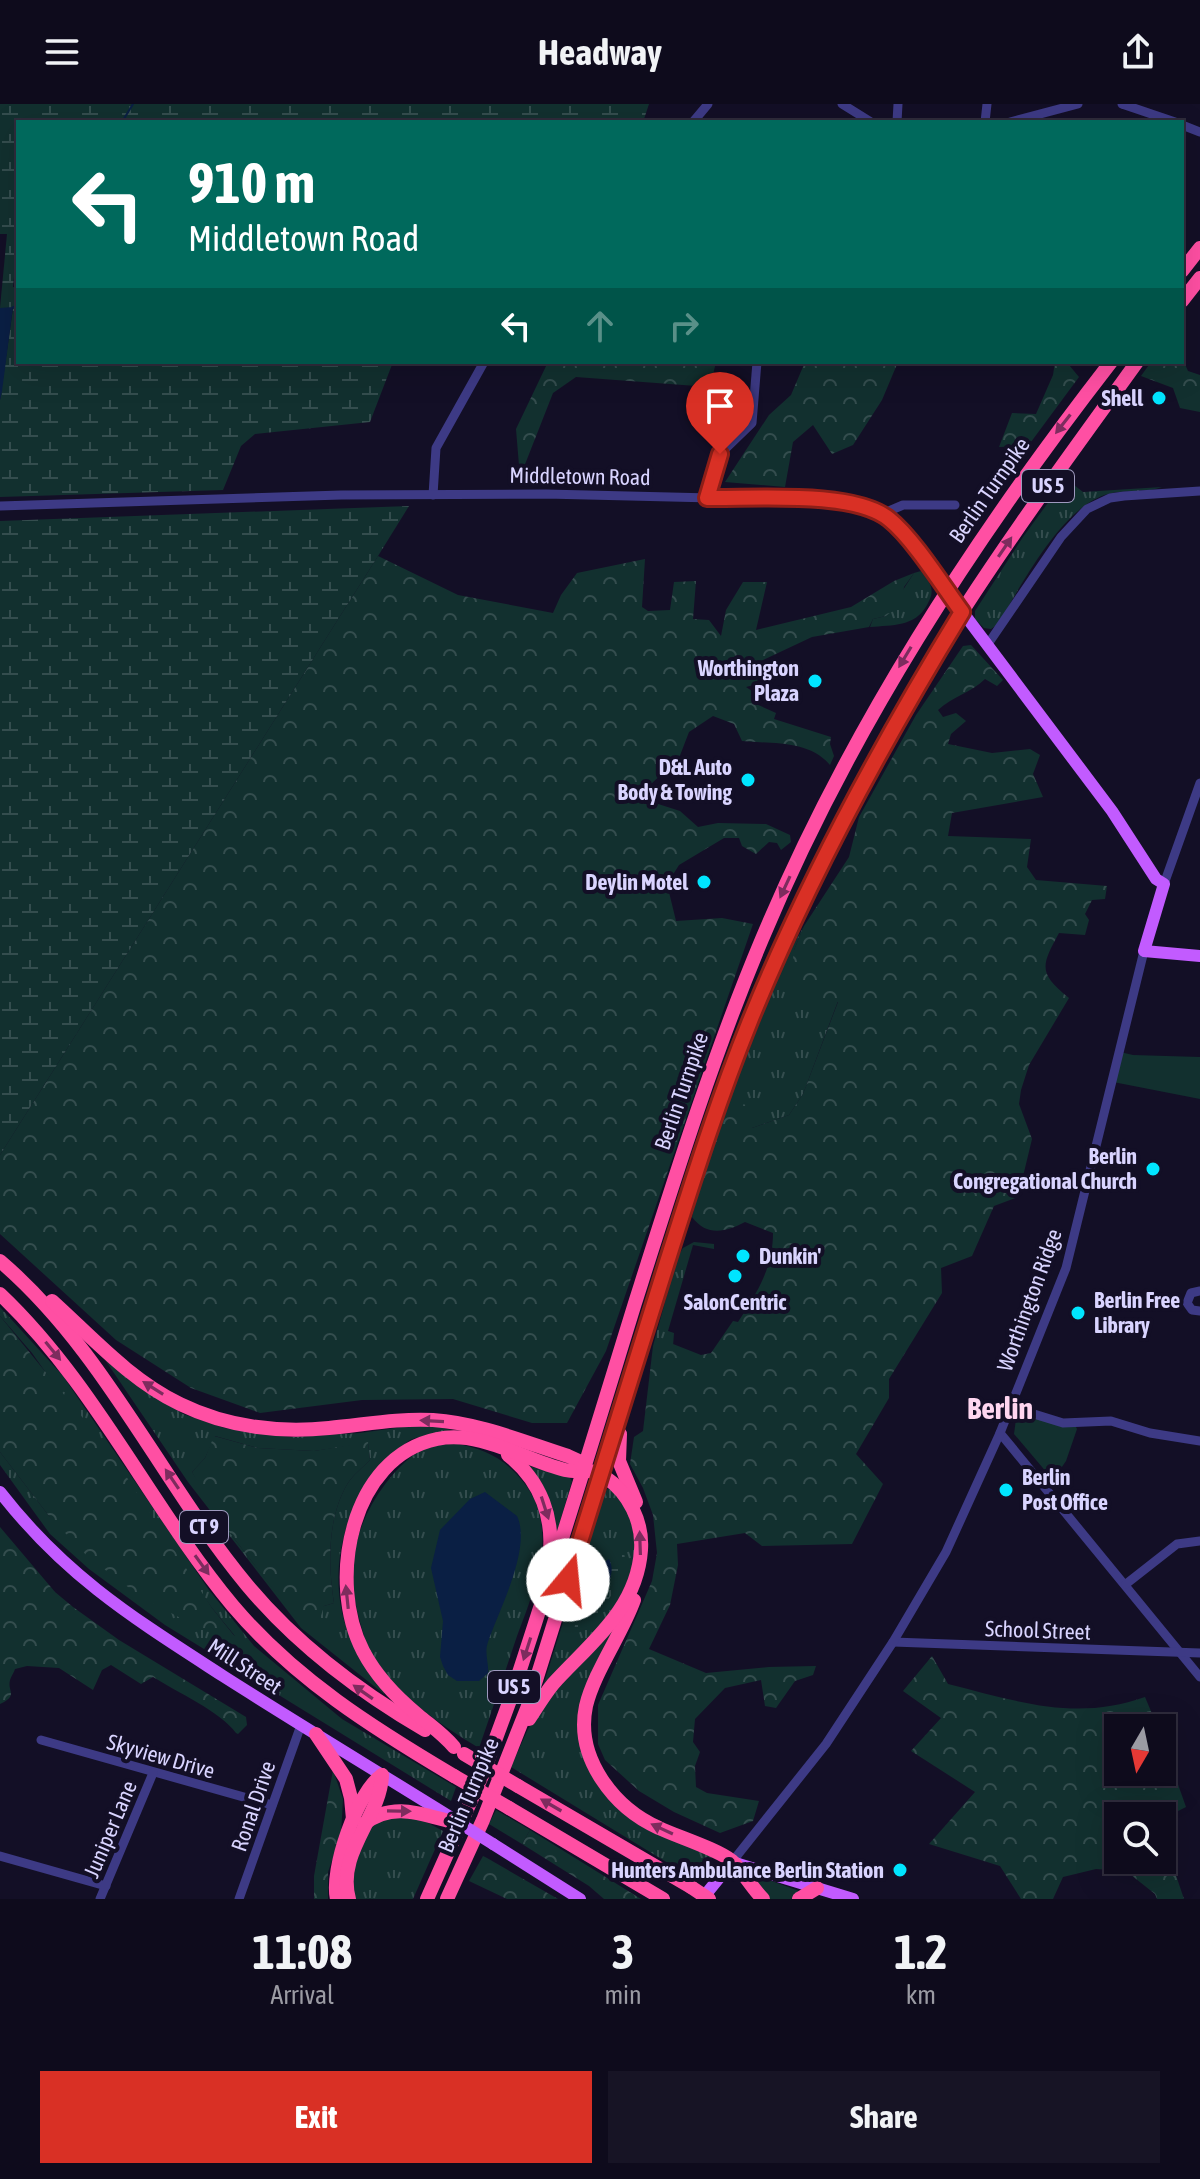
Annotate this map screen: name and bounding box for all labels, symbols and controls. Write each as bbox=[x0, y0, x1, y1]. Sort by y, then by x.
icon: menu bbox=[40, 30, 84, 74]
icon: share bbox=[1116, 30, 1160, 74]
text: Headway bbox=[538, 31, 662, 73]
text: 910 m bbox=[188, 151, 315, 215]
icon: left bbox=[56, 152, 160, 256]
text: Middletown Road bbox=[188, 217, 419, 259]
icon: left bbox=[494, 304, 538, 348]
icon: ahead bbox=[578, 304, 622, 348]
icon: right bbox=[662, 304, 706, 348]
pin bbox=[686, 372, 754, 454]
icon: arrive bbox=[698, 384, 742, 428]
place label: Shell bbox=[1101, 385, 1144, 411]
marker: Shell bbox=[1150, 389, 1168, 407]
one-way arrow bbox=[1056, 414, 1072, 434]
street label: Berlin Turnpike bbox=[943, 432, 1035, 548]
street label: Middletown Road bbox=[509, 462, 651, 490]
road number: US 5 bbox=[1022, 470, 1074, 502]
one-way arrow bbox=[997, 536, 1012, 558]
one-way arrow bbox=[898, 646, 912, 668]
place label: Worthington Plaza bbox=[697, 655, 799, 706]
marker: Worthington Plaza bbox=[806, 672, 824, 690]
place label: D&L Auto Body & Towing bbox=[617, 754, 733, 805]
marker: D&L Auto Body & Towing bbox=[739, 771, 757, 789]
place label: Deylin Motel bbox=[585, 869, 689, 895]
marker: Deylin Motel bbox=[695, 873, 713, 891]
one-way arrow bbox=[778, 876, 792, 899]
street label: Berlin Turnpike bbox=[649, 1029, 713, 1153]
place label: Berlin Congregational Church bbox=[953, 1143, 1137, 1194]
marker: Berlin Congregational Church bbox=[1144, 1160, 1162, 1178]
street label: Worthington Ridge bbox=[991, 1225, 1067, 1375]
place label: Dunkin' bbox=[759, 1243, 821, 1269]
marker: Dunkin' bbox=[734, 1247, 752, 1265]
marker: SalonCentric bbox=[726, 1267, 744, 1285]
place label: Berlin Free Library bbox=[1094, 1287, 1180, 1338]
place label: SalonCentric bbox=[684, 1289, 787, 1315]
marker: Berlin Free Library bbox=[1069, 1304, 1087, 1322]
one-way arrow bbox=[44, 1341, 61, 1361]
one-way arrow bbox=[142, 1381, 163, 1396]
district label: Berlin bbox=[967, 1391, 1033, 1425]
one-way arrow bbox=[419, 1414, 444, 1427]
place label: Berlin Post Office bbox=[1022, 1464, 1108, 1515]
one-way arrow bbox=[165, 1469, 180, 1490]
marker: Berlin Post Office bbox=[997, 1481, 1015, 1499]
one-way arrow bbox=[539, 1496, 551, 1520]
road number: CT 9 bbox=[180, 1511, 228, 1543]
one-way arrow bbox=[633, 1530, 646, 1555]
position arrow bbox=[526, 1538, 610, 1622]
one-way arrow bbox=[193, 1554, 209, 1575]
one-way arrow bbox=[340, 1584, 353, 1609]
street label: School Street bbox=[985, 1615, 1091, 1645]
street label: Mill Street bbox=[203, 1633, 287, 1699]
one-way arrow bbox=[520, 1638, 532, 1662]
road number: US 5 bbox=[488, 1671, 540, 1703]
one-way arrow bbox=[353, 1685, 374, 1700]
north arrow bbox=[1104, 1714, 1176, 1786]
map controls bbox=[1104, 1714, 1176, 1874]
street label: Skyview Drive bbox=[104, 1728, 218, 1784]
street label: Berlin Turnpike bbox=[432, 1734, 504, 1856]
street label: Ronal Drive bbox=[225, 1757, 281, 1855]
street label: Juniper Lane bbox=[78, 1777, 142, 1881]
one-way arrow bbox=[540, 1798, 563, 1812]
button: search bbox=[1104, 1802, 1176, 1874]
one-way arrow bbox=[387, 1805, 412, 1818]
one-way arrow bbox=[650, 1822, 673, 1836]
place label: Hunters Ambulance Berlin Station bbox=[611, 1857, 884, 1883]
marker: Hunters Ambulance Berlin Station bbox=[891, 1861, 909, 1879]
text: 11:08 bbox=[252, 1924, 352, 1979]
text: 3 bbox=[612, 1924, 634, 1979]
text: 1.2 bbox=[894, 1924, 948, 1979]
text: Arrival bbox=[270, 1980, 334, 2010]
text: min bbox=[604, 1980, 642, 2010]
text: km bbox=[906, 1980, 936, 2010]
button: Exit bbox=[40, 2071, 592, 2163]
button: Share bbox=[608, 2071, 1160, 2163]

